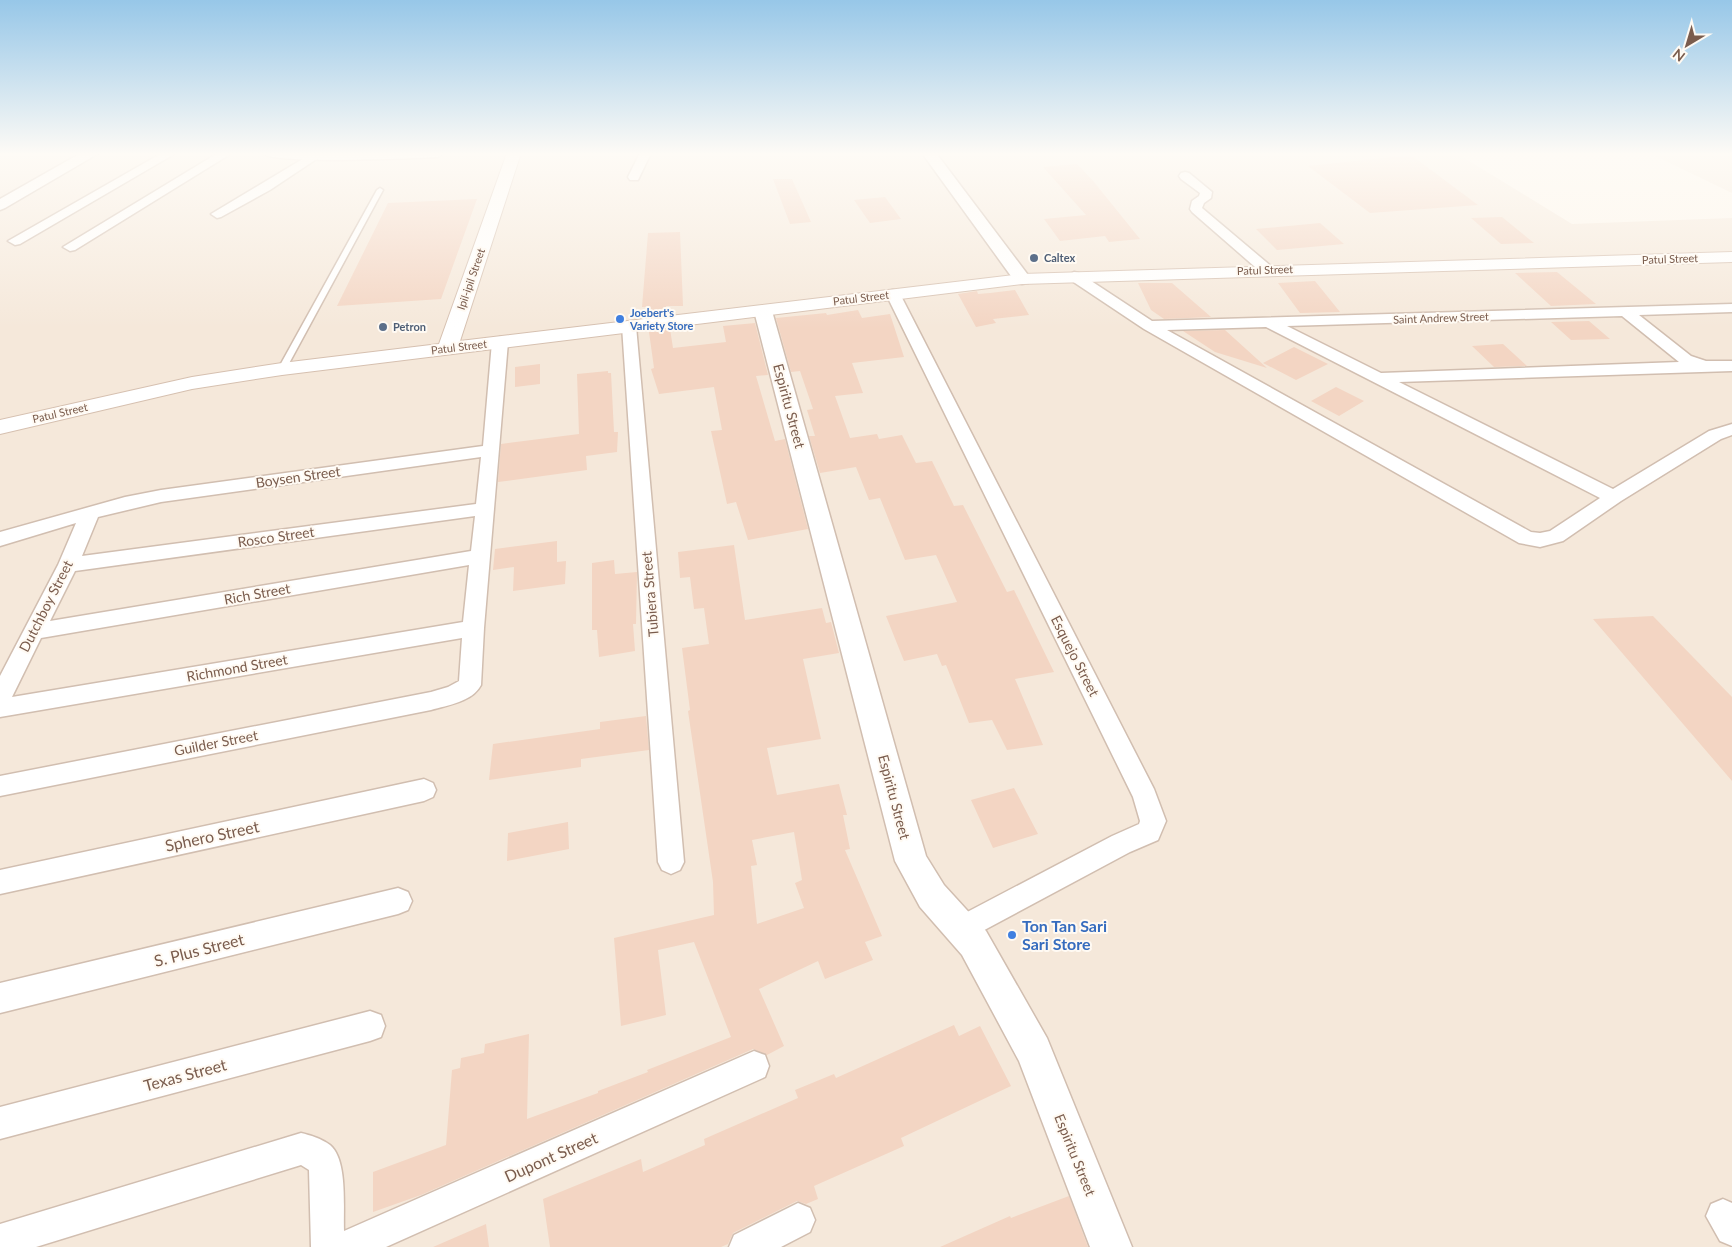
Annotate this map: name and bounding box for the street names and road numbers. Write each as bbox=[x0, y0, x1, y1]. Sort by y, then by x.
street label: Ipil-ipil Street bbox=[454, 246, 487, 311]
street label: Patul Street bbox=[1642, 251, 1698, 266]
street label: Patul Street bbox=[1237, 262, 1293, 277]
street label: Patul Street bbox=[832, 288, 890, 307]
street label: Saint Andrew Street bbox=[1393, 309, 1489, 326]
street label: Patul Street bbox=[430, 337, 488, 356]
street label: Espiritu Street bbox=[770, 362, 809, 450]
street label: Patul Street bbox=[31, 400, 89, 425]
street label: Boysen Street bbox=[254, 462, 341, 491]
street label: Rosco Street bbox=[236, 523, 315, 550]
street label: Tubiera Street bbox=[637, 551, 662, 637]
street label: Dutchboy Street bbox=[15, 557, 76, 654]
street label: Rich Street bbox=[222, 579, 291, 608]
street label: Esquejo Street bbox=[1048, 612, 1103, 699]
street label: Richmond Street bbox=[185, 650, 289, 685]
street label: Guilder Street bbox=[173, 726, 259, 759]
street label: Espiritu Street bbox=[875, 753, 914, 841]
street label: Sphero Street bbox=[163, 816, 261, 855]
street label: S. Plus Street bbox=[152, 929, 246, 970]
street label: Texas Street bbox=[141, 1054, 229, 1095]
street label: Espiritu Street bbox=[1051, 1111, 1100, 1198]
street label: Dupont Street bbox=[501, 1127, 600, 1186]

